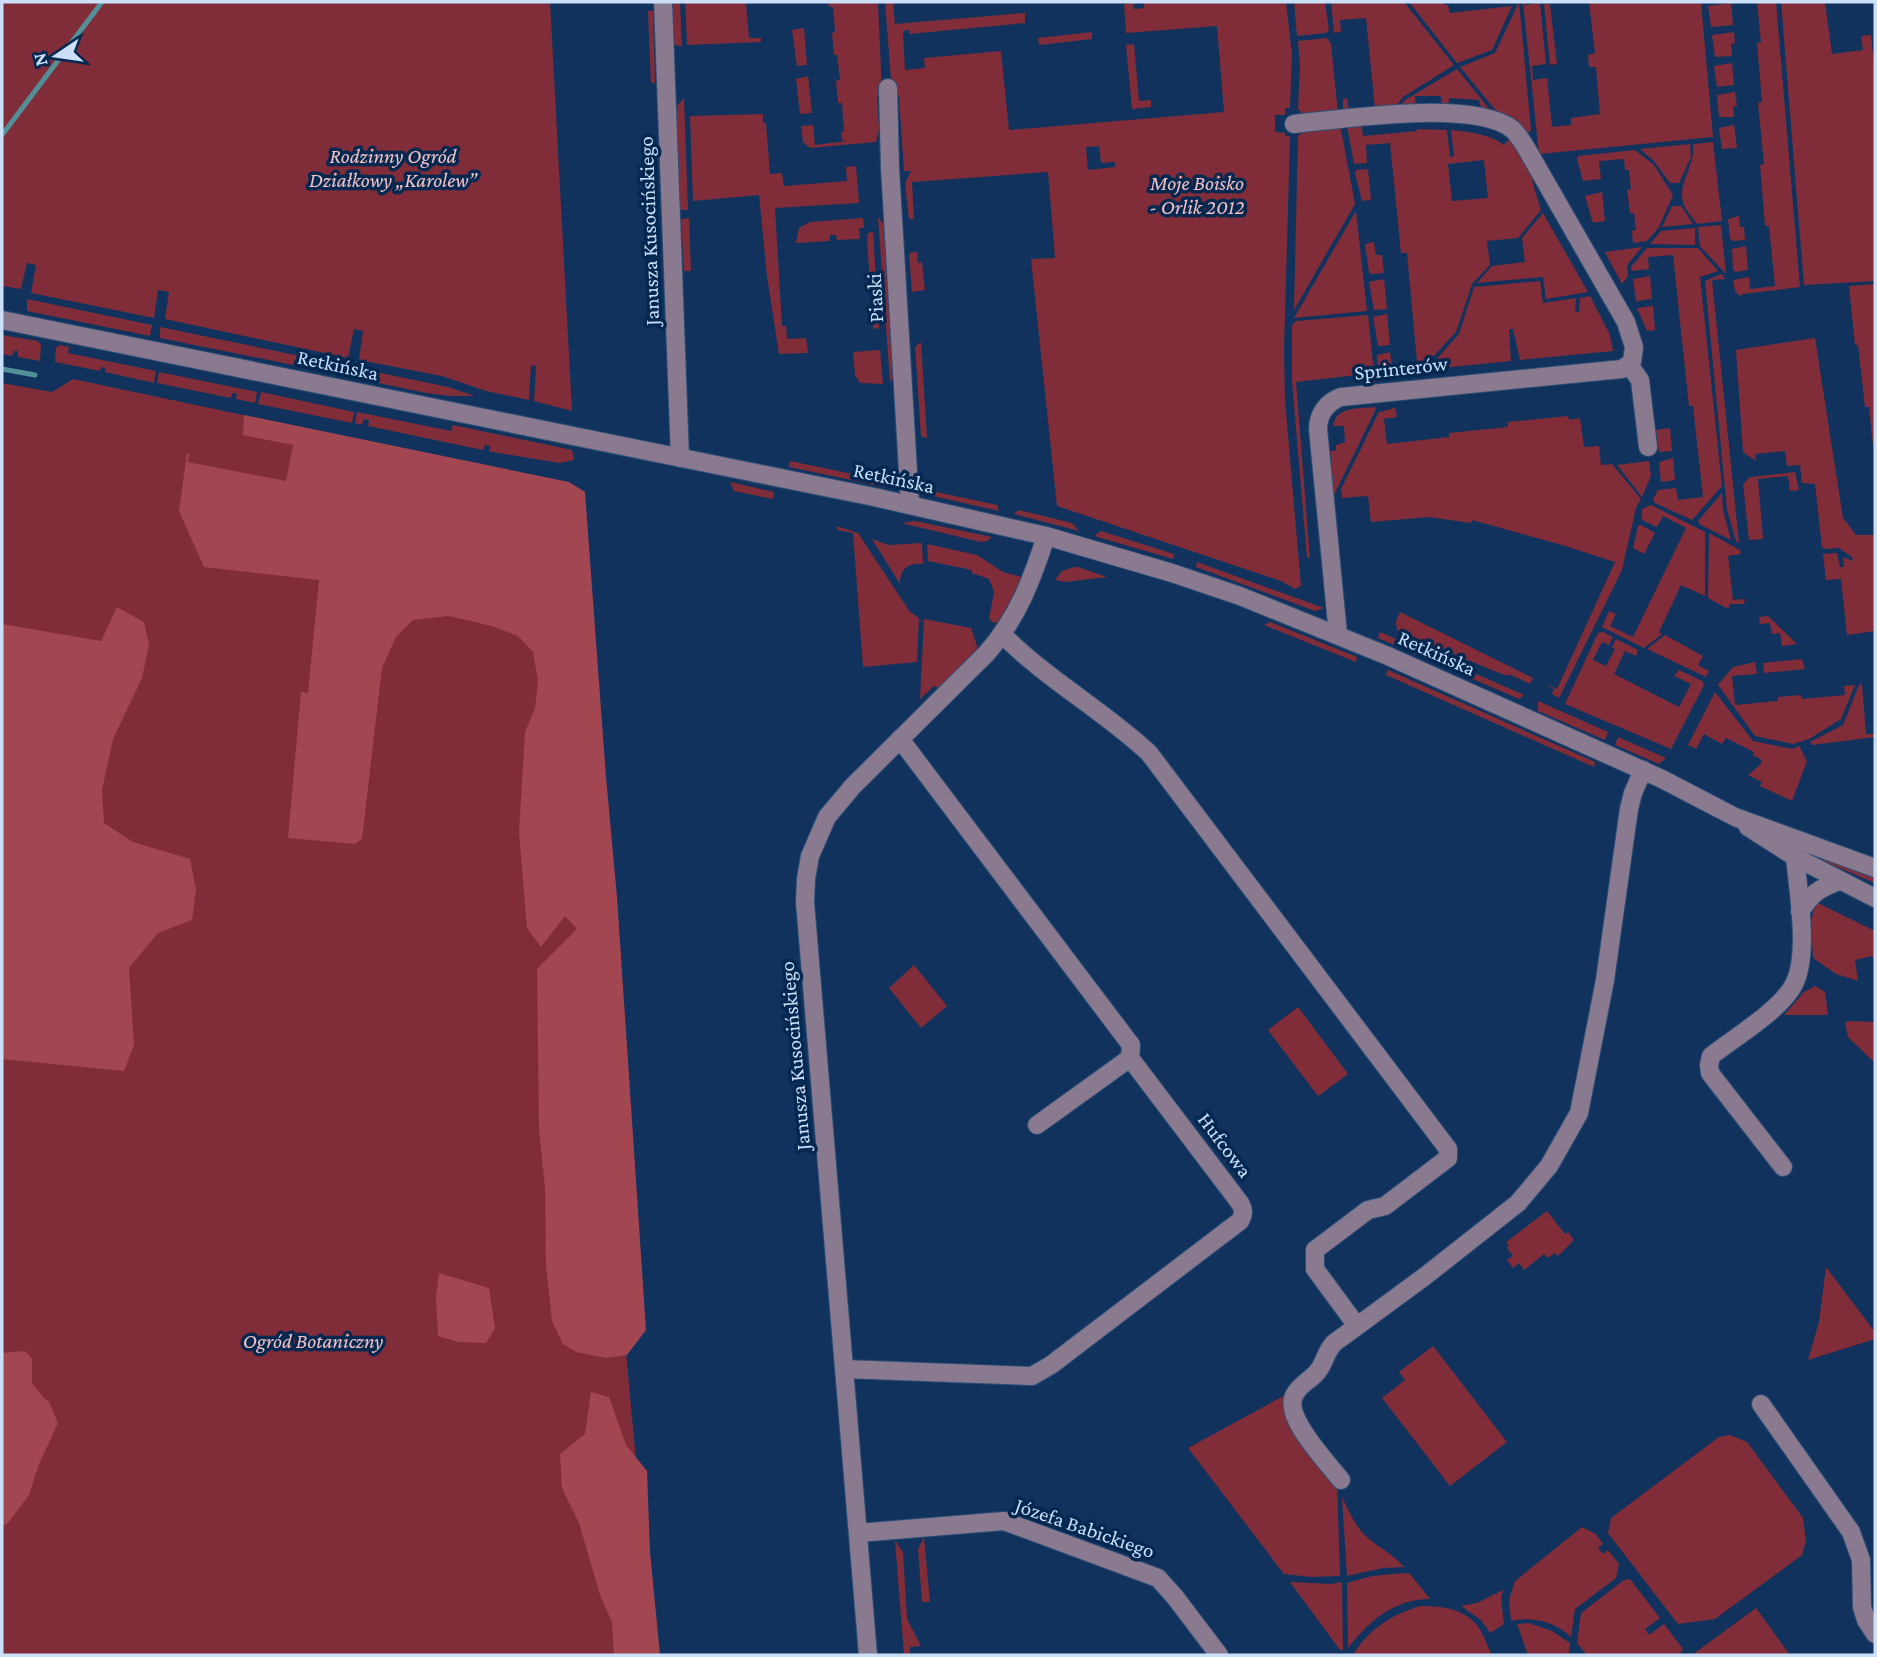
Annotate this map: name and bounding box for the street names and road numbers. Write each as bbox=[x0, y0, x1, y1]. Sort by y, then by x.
street label: Janusza Kusocińskiego bbox=[634, 136, 664, 328]
street label: Piaski bbox=[862, 272, 888, 323]
street label: Retkińska bbox=[295, 345, 381, 385]
street label: Sprinterów bbox=[1353, 351, 1450, 385]
street label: Retkińska bbox=[851, 458, 937, 498]
street label: Retkińska bbox=[1395, 625, 1480, 681]
street label: Janusza Kusocińskiego bbox=[775, 961, 815, 1153]
street label: Hufcowa bbox=[1193, 1108, 1257, 1182]
street label: Józefa Babickiego bbox=[1010, 1492, 1158, 1563]

